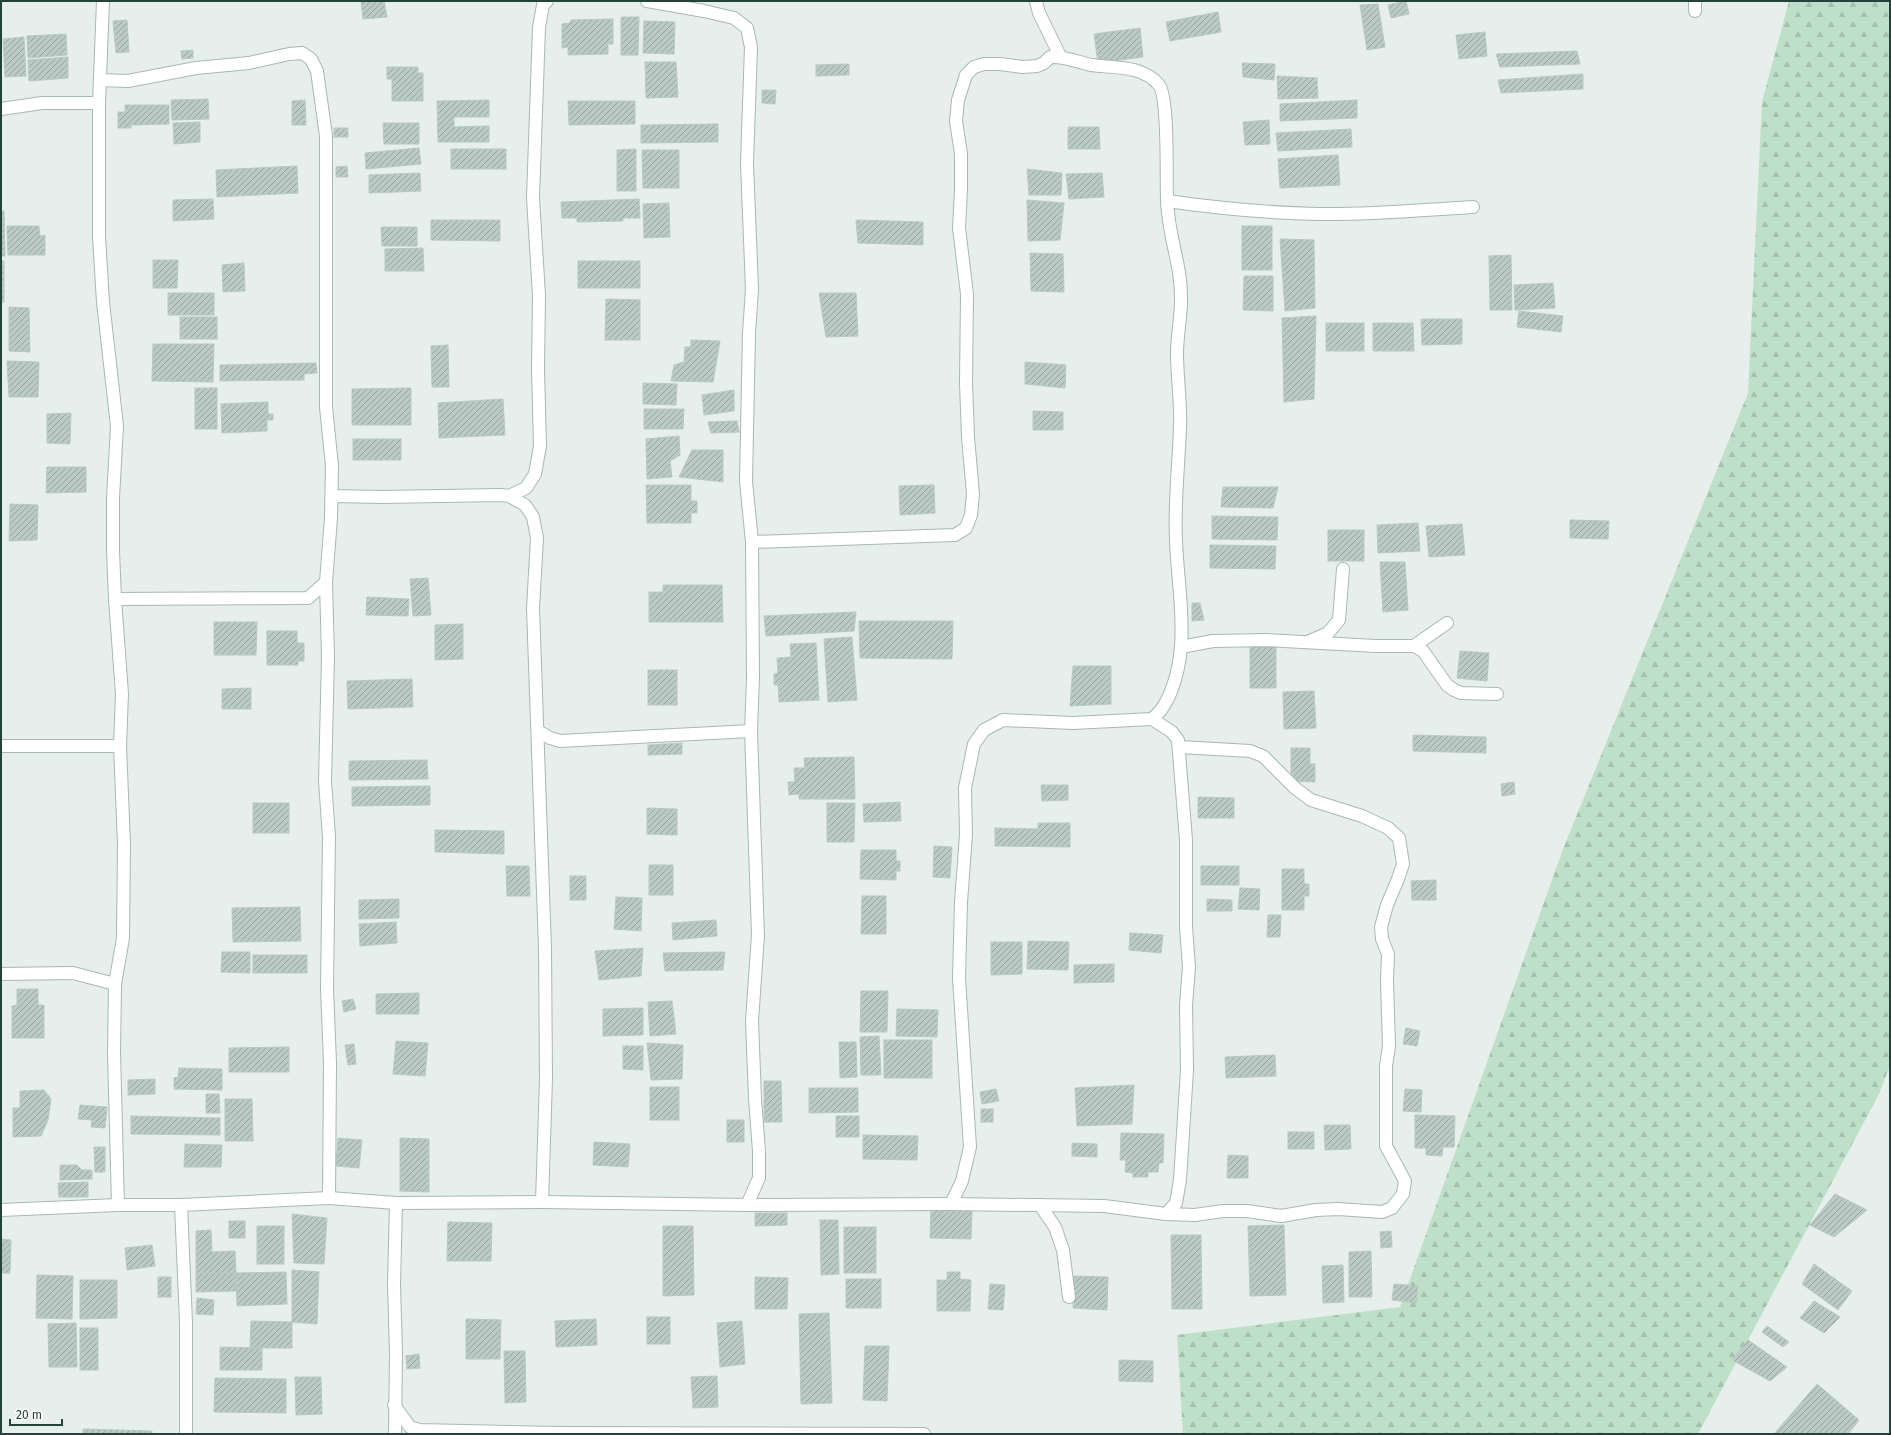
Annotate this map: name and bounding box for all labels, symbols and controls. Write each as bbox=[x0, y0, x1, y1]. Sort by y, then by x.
scale bar bbox=[10, 1401, 62, 1427]
text: 20 m bbox=[16, 1408, 42, 1422]

